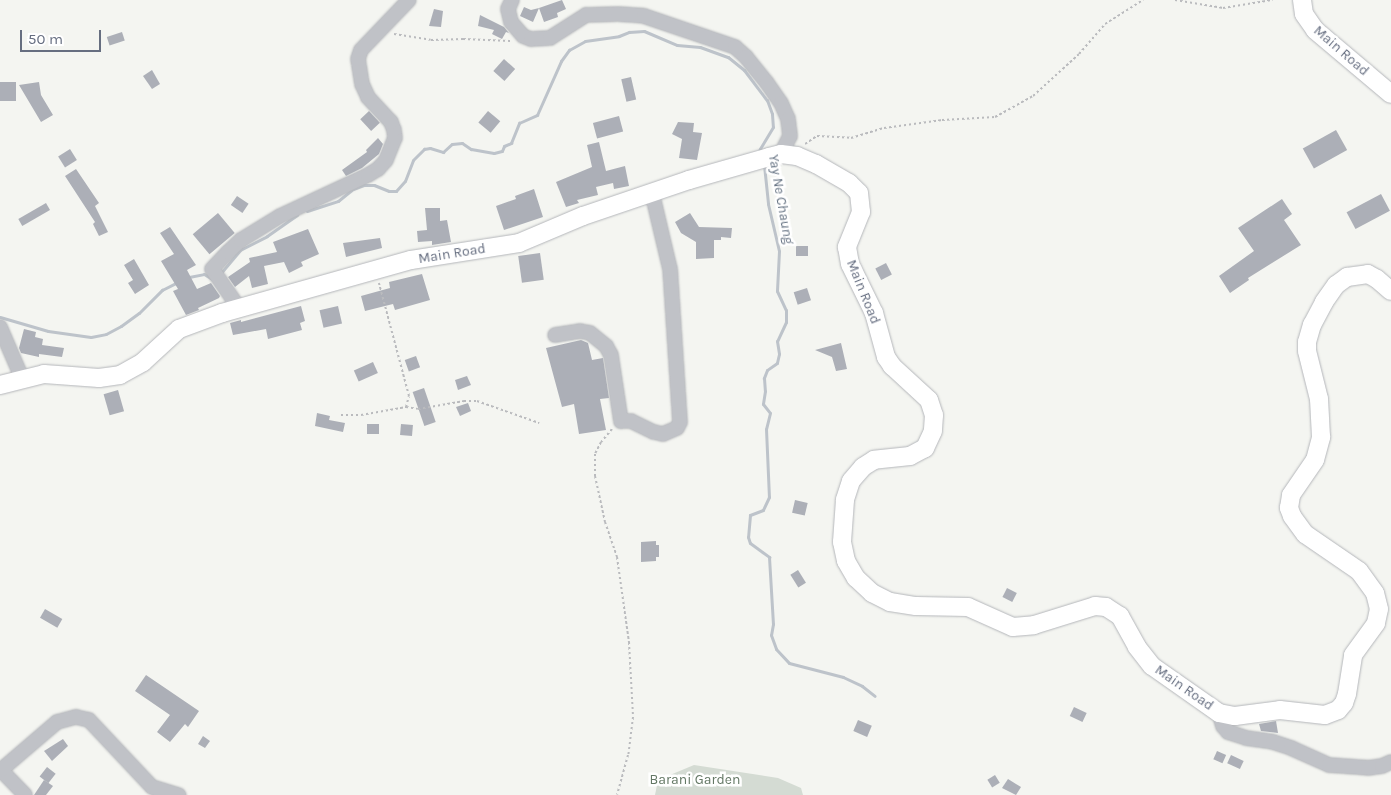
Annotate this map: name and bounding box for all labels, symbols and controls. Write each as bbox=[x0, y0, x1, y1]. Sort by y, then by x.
scale bar bbox=[22, 20, 104, 52]
street label: Main Road bbox=[1310, 22, 1372, 80]
text: 50 m bbox=[28, 30, 63, 48]
water label: Yay Ne Chaung bbox=[764, 153, 798, 245]
street label: Main Road bbox=[417, 240, 487, 268]
street label: Main Road bbox=[843, 257, 883, 327]
street label: Main Road bbox=[1151, 662, 1217, 714]
park label: Barani Garden bbox=[650, 772, 740, 788]

